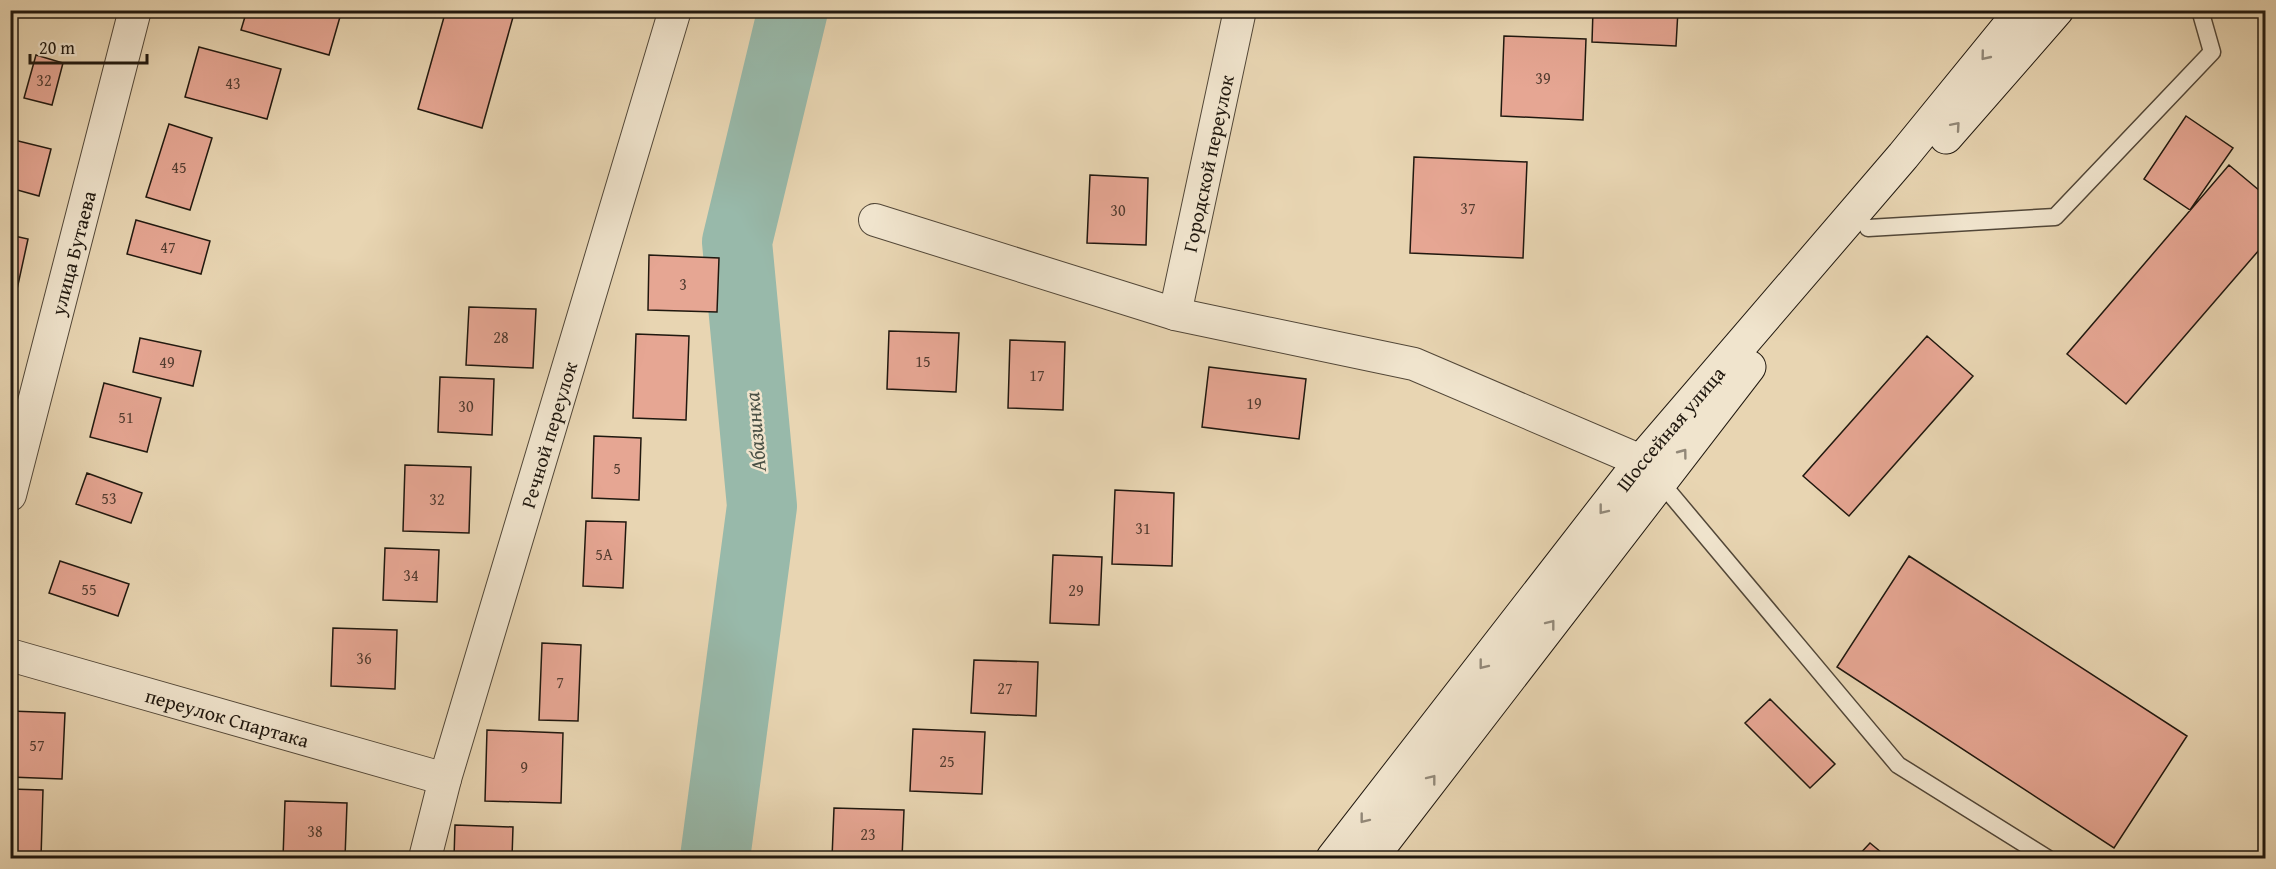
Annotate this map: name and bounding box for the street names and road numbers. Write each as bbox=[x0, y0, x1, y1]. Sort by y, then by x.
street label: Городской переулок bbox=[1174, 72, 1240, 255]
street label: улица Бутаева bbox=[42, 187, 103, 319]
street label: Речной переулок bbox=[512, 357, 584, 511]
street label: Шоссейная улица bbox=[1609, 359, 1731, 497]
street label: переулок Спартака bbox=[142, 680, 313, 754]

